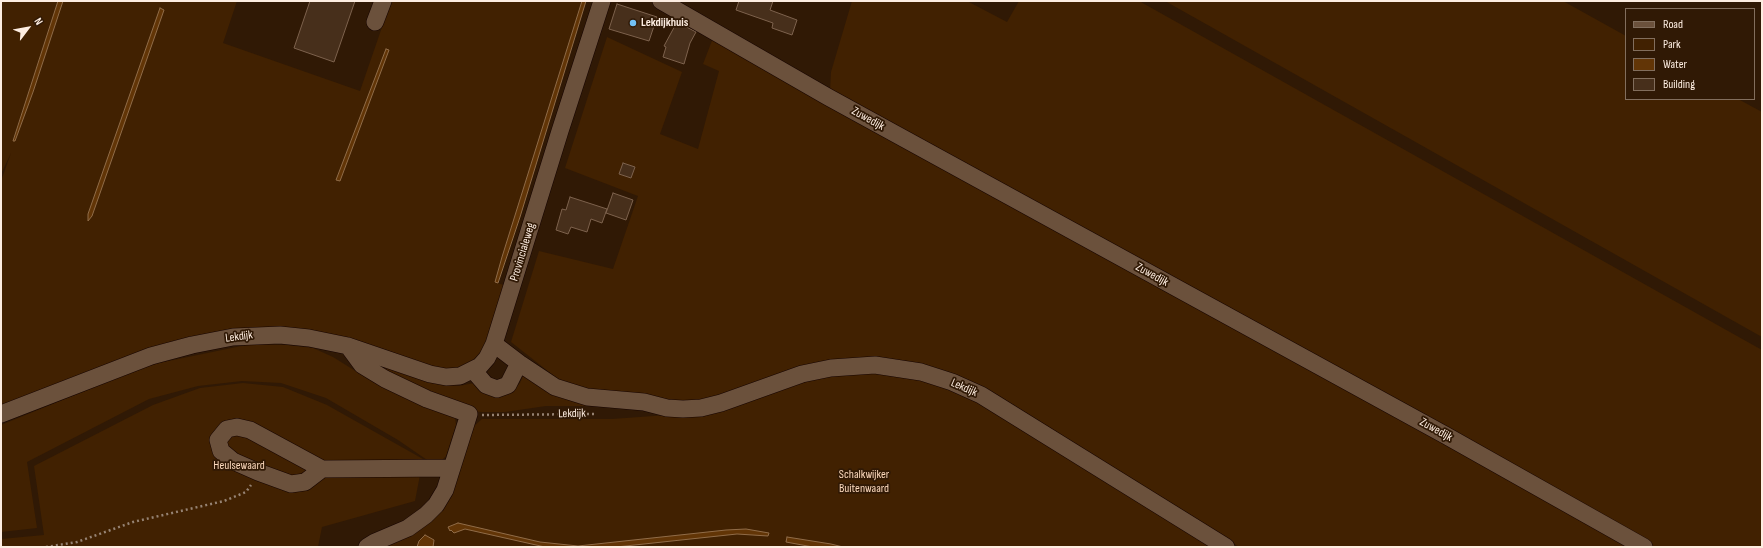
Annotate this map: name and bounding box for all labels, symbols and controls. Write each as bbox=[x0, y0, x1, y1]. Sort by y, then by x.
north arrow bbox=[8, 8, 48, 48]
legend bbox=[1625, 8, 1755, 100]
text: N bbox=[32, 15, 46, 27]
place label: Lekdijkhuis bbox=[641, 16, 688, 30]
text: Road bbox=[1663, 17, 1683, 32]
marker: Lekdijkhuis bbox=[628, 18, 638, 28]
text: Park bbox=[1663, 37, 1681, 52]
text: Water bbox=[1663, 57, 1687, 72]
text: Building bbox=[1663, 77, 1695, 92]
street label: Zuwedijk bbox=[849, 104, 887, 134]
street label: Provincialeweg bbox=[507, 221, 539, 283]
street label: Zuwedijk bbox=[1133, 260, 1171, 290]
street label: Lekdijk bbox=[224, 328, 254, 346]
street label: Lekdijk bbox=[949, 376, 979, 400]
street label: Lekdijk bbox=[558, 407, 586, 421]
street label: Zuwedijk bbox=[1417, 415, 1455, 445]
park label: Heulsewaard bbox=[213, 459, 265, 473]
park label: Schalkwijker Buitenwaard bbox=[839, 468, 889, 496]

